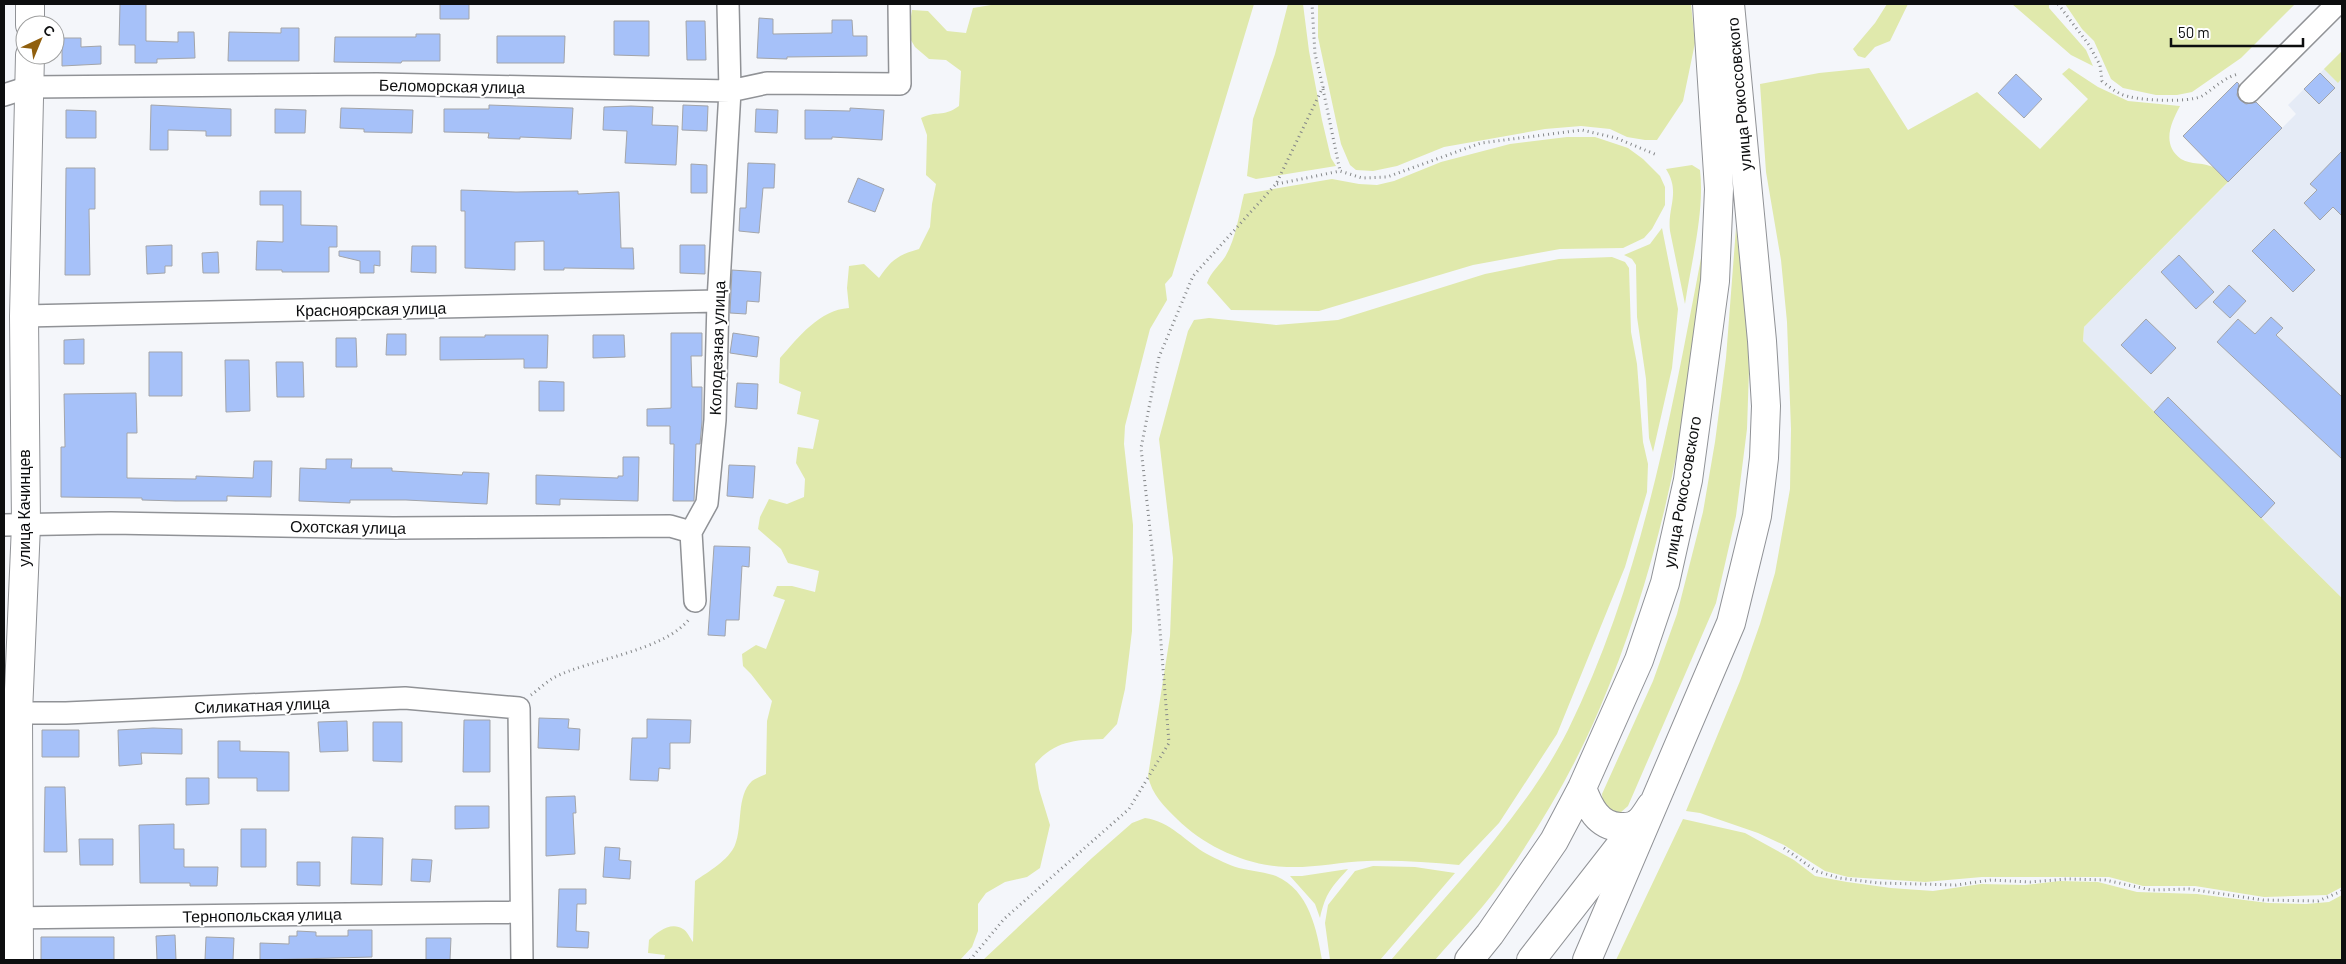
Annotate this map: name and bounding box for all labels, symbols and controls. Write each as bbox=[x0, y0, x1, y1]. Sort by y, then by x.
north arrow bbox=[15, 15, 65, 65]
scale bar bbox=[2171, 15, 2304, 47]
street label: улица Рокоссовского bbox=[1722, 16, 1755, 172]
text: С bbox=[40, 21, 59, 40]
text: 50 m bbox=[2178, 23, 2210, 41]
street label: Беломорская улица bbox=[379, 75, 525, 96]
street label: Колодезная улица bbox=[705, 280, 728, 416]
street label: Красноярская улица bbox=[296, 298, 447, 319]
street label: улица Рокоссовского bbox=[1659, 414, 1704, 569]
street label: улица Качинцев bbox=[14, 449, 33, 567]
street label: Охотская улица bbox=[290, 516, 406, 537]
street label: Силикатная улица bbox=[194, 693, 330, 716]
street label: Тернопольская улица bbox=[182, 904, 342, 925]

